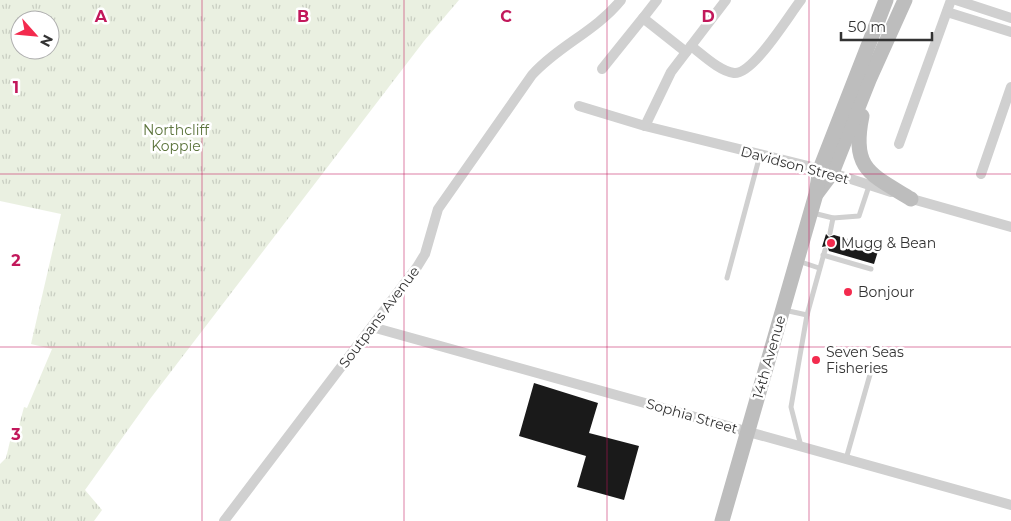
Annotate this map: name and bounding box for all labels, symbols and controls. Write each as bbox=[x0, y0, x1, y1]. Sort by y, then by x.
text: A bbox=[94, 7, 108, 26]
text: B bbox=[297, 7, 309, 26]
text: C bbox=[500, 7, 512, 26]
text: D bbox=[701, 7, 715, 26]
north arrow bbox=[10, 10, 60, 60]
scale bar bbox=[841, 10, 932, 42]
text: 50 m bbox=[848, 17, 886, 36]
text: N bbox=[36, 32, 57, 50]
text: 1 bbox=[13, 78, 19, 97]
park label: Northcliff Koppie bbox=[143, 121, 210, 155]
street label: Davidson Street bbox=[739, 142, 852, 188]
place label: Mugg & Bean bbox=[841, 234, 936, 252]
marker: Mugg & Bean bbox=[825, 237, 837, 249]
text: 2 bbox=[11, 251, 21, 270]
street label: Soutpans Avenue bbox=[335, 262, 423, 372]
place label: Bonjour bbox=[858, 283, 915, 301]
marker: Bonjour bbox=[842, 286, 854, 298]
street label: 14th Avenue bbox=[749, 313, 789, 401]
place label: Seven Seas Fisheries bbox=[826, 343, 904, 377]
marker: Seven Seas Fisheries bbox=[810, 354, 822, 366]
street label: Sophia Street bbox=[644, 394, 740, 438]
text: 3 bbox=[10, 425, 21, 444]

